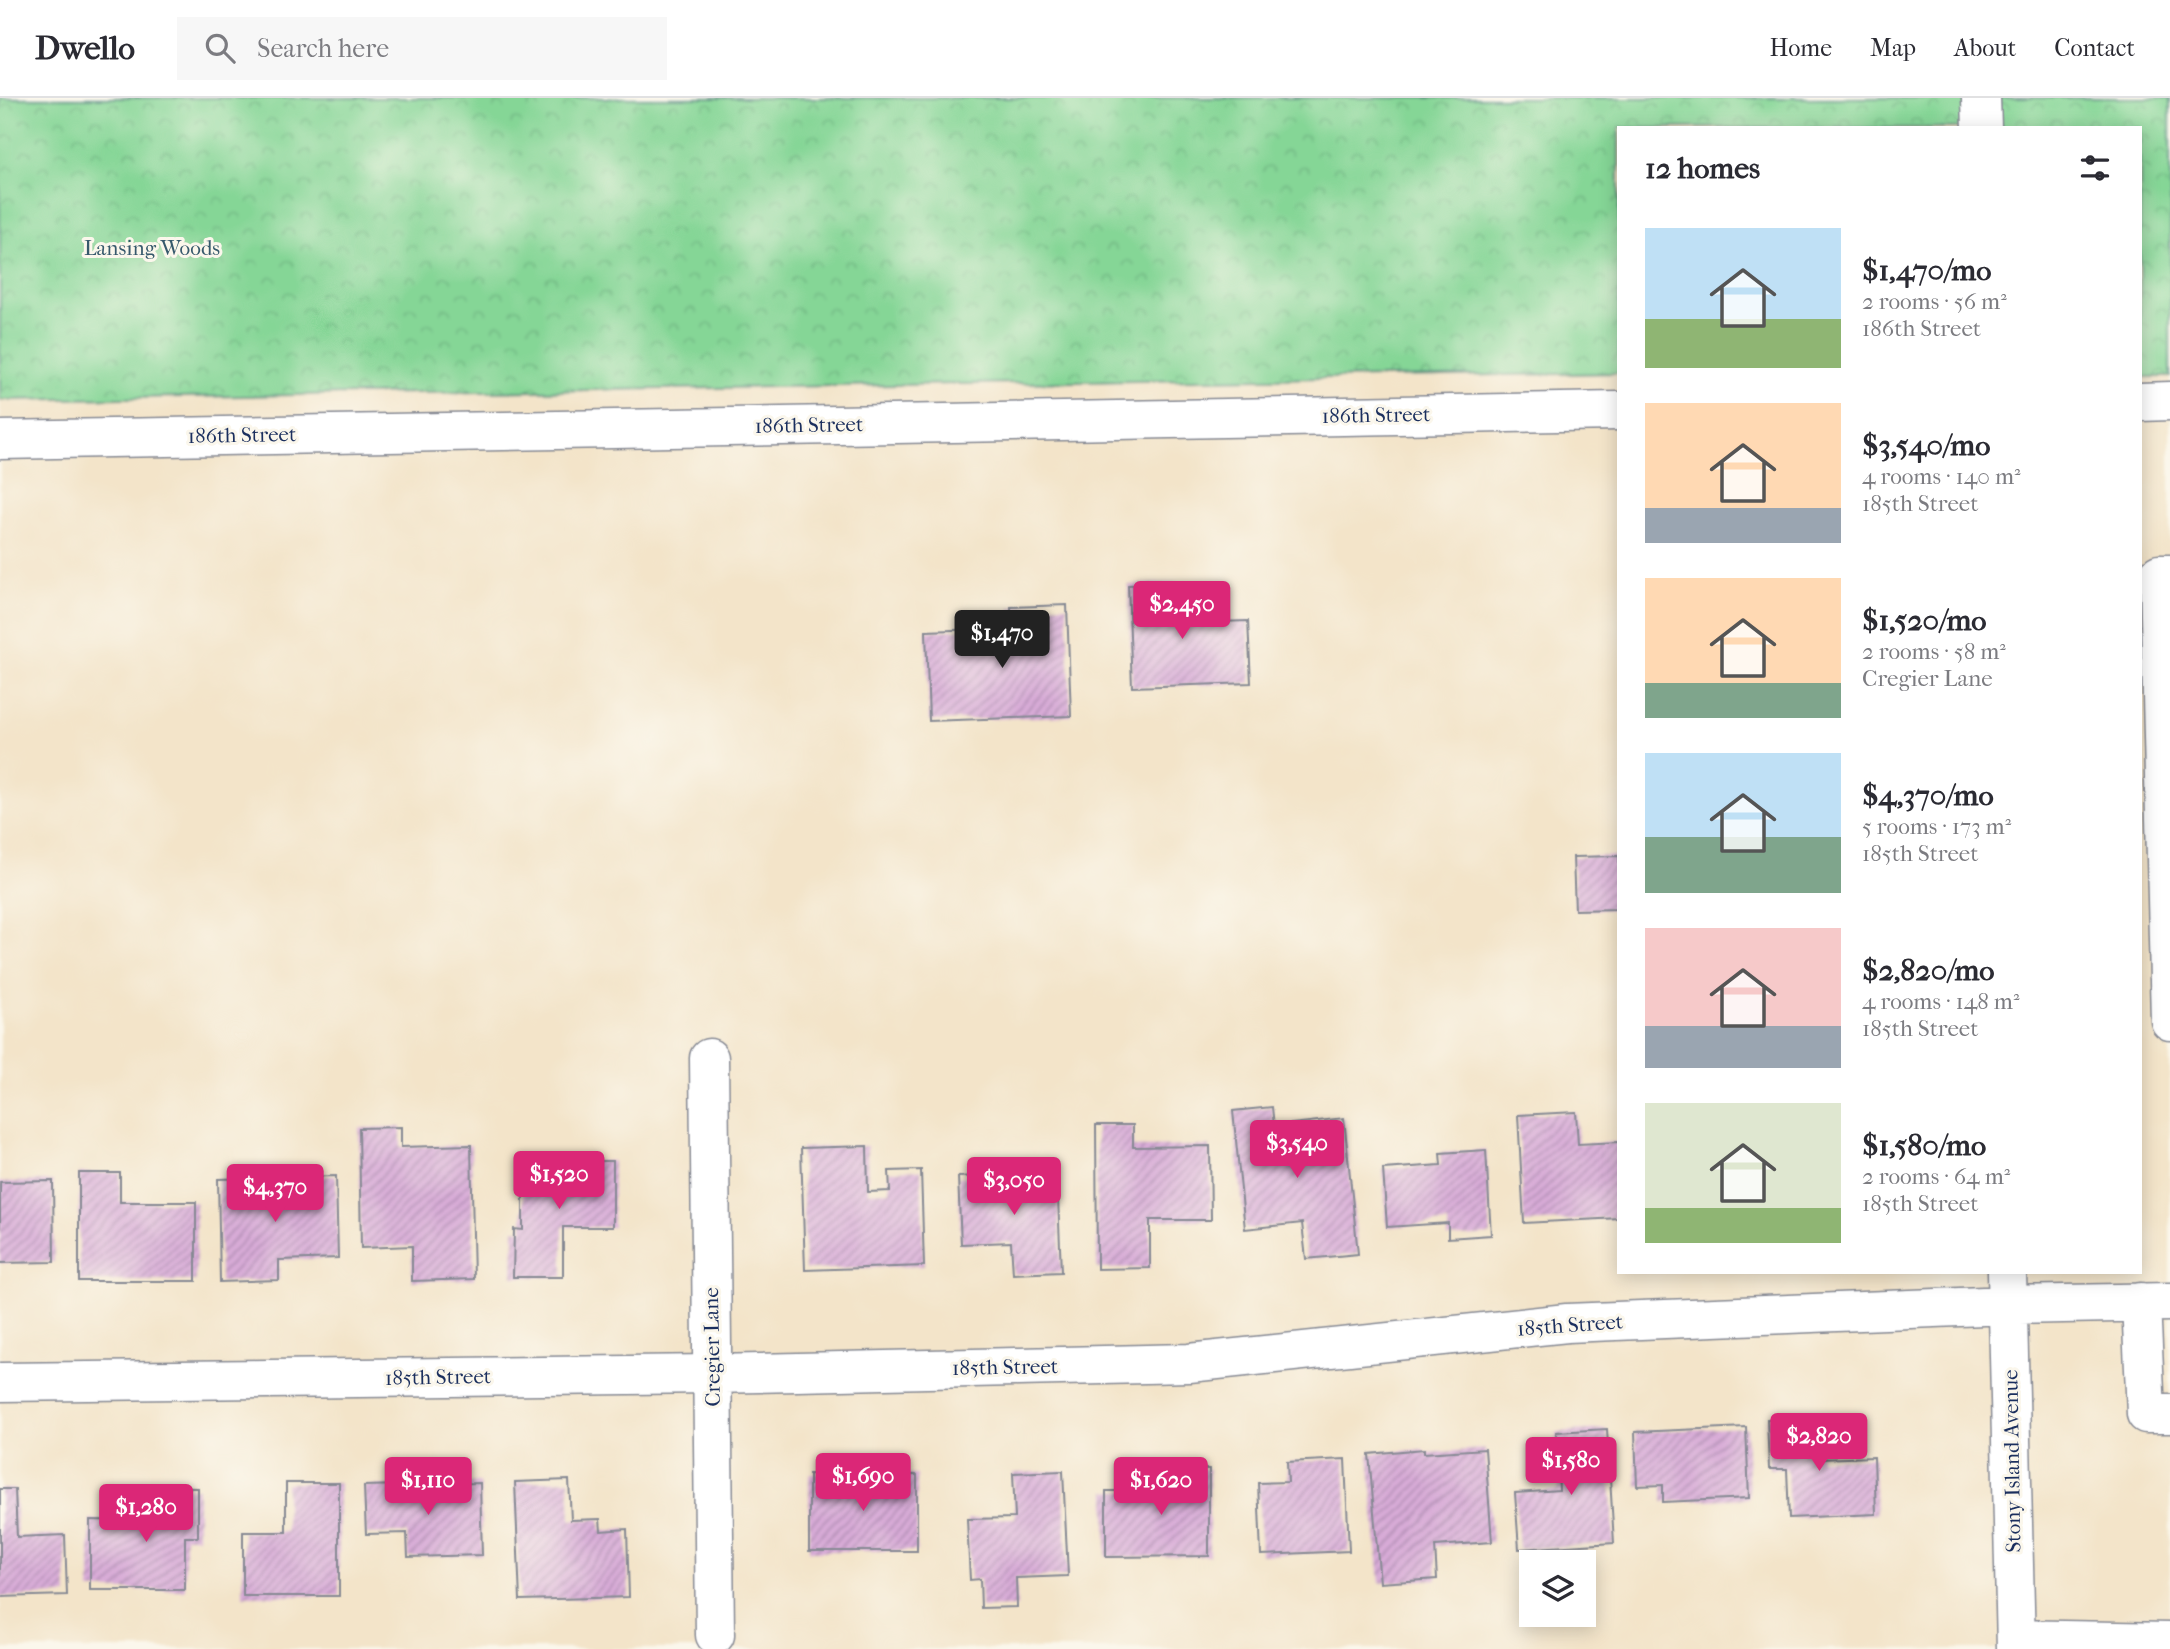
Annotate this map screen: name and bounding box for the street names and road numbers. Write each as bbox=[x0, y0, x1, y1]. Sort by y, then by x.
street label: 186th Street bbox=[1321, 402, 1431, 428]
street label: 186th Street bbox=[754, 412, 864, 438]
street label: 186th Street bbox=[187, 422, 297, 448]
street label: Cregier Lane bbox=[699, 1287, 725, 1407]
street label: 185th Street bbox=[1516, 1309, 1624, 1341]
street label: 185th Street bbox=[952, 1354, 1059, 1380]
street label: 185th Street bbox=[385, 1364, 492, 1390]
street label: Stony Island Avenue bbox=[1998, 1369, 2026, 1553]

